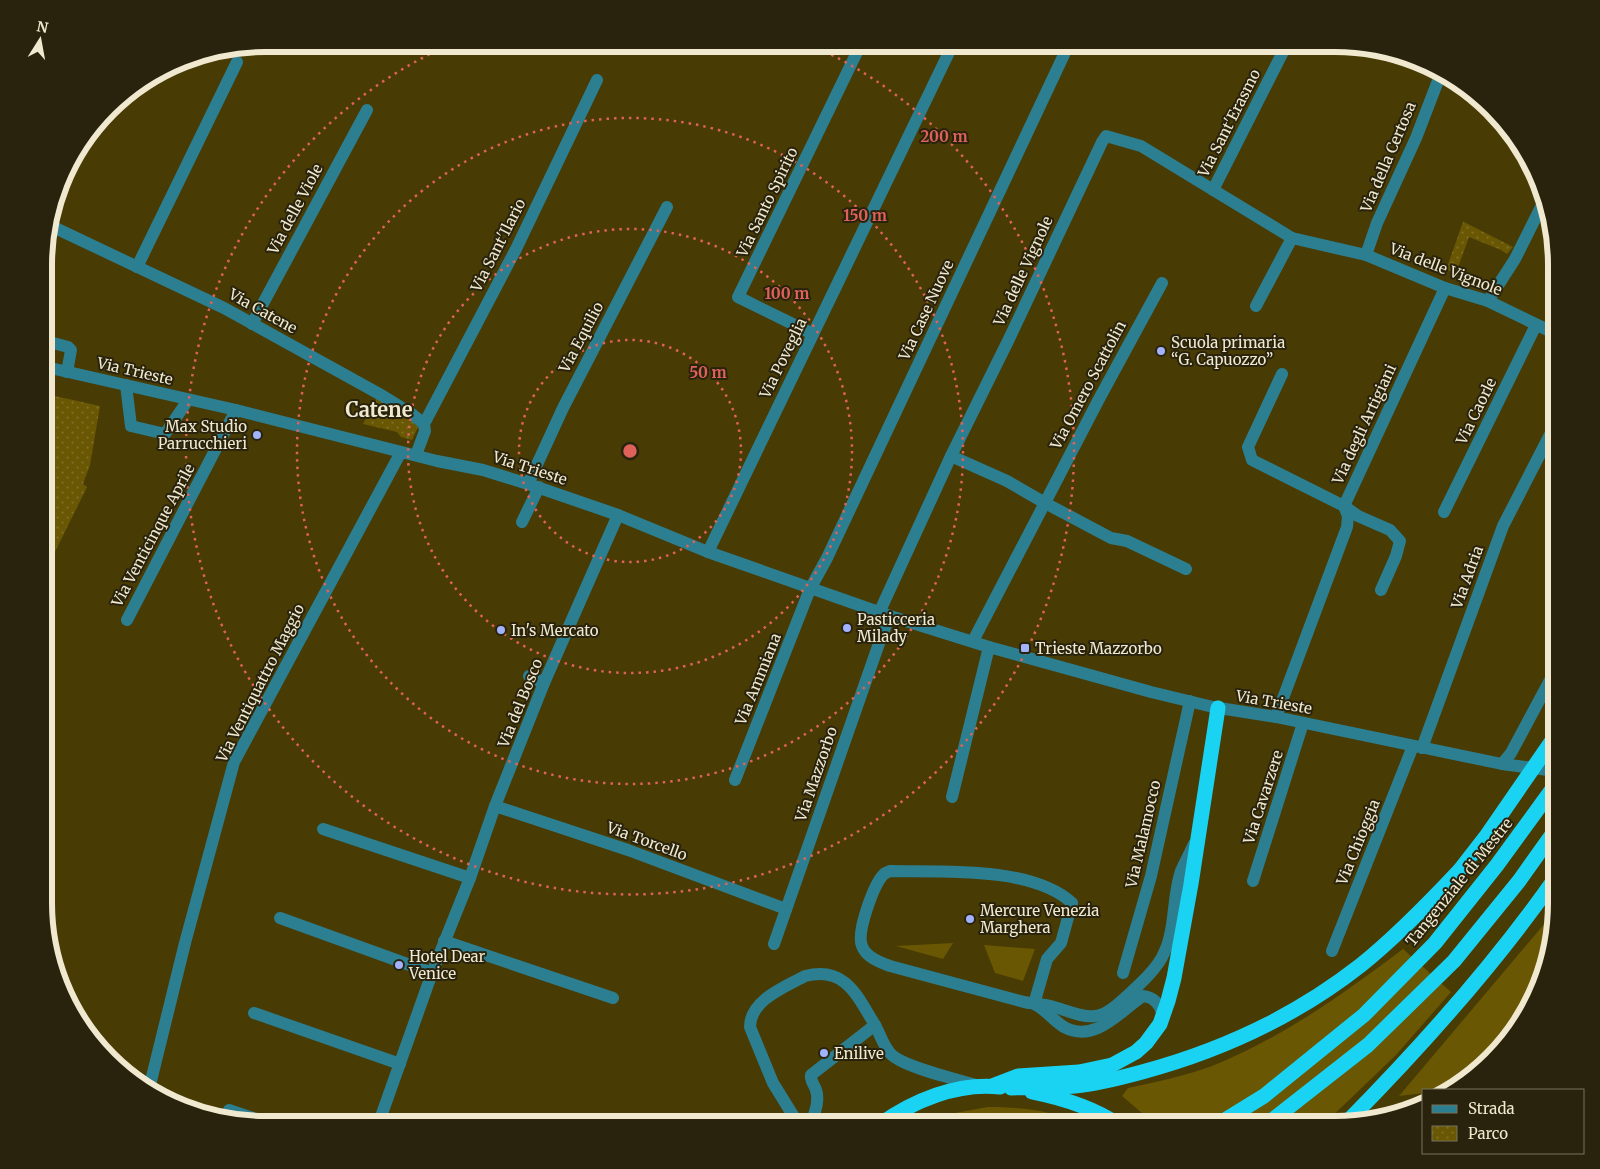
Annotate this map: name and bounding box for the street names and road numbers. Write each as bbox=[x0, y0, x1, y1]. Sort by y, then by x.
street label: Via Sant'Erasmo bbox=[1193, 66, 1264, 181]
street label: Via della Certosa bbox=[1356, 99, 1420, 216]
street label: Via Santo Spirito bbox=[732, 144, 802, 261]
street label: Via delle Viole bbox=[263, 160, 327, 258]
street label: Via Sant'Ilario bbox=[466, 195, 530, 296]
street label: Via delle Vignole bbox=[989, 213, 1057, 330]
street label: Via delle Vignole bbox=[1386, 238, 1505, 299]
street label: Via Case Nuove bbox=[894, 257, 958, 364]
street label: Via Catene bbox=[225, 284, 301, 338]
street label: Via Equilio bbox=[554, 298, 608, 376]
street label: Via Poveglia bbox=[755, 315, 811, 402]
street label: Via Omero Scattolin bbox=[1046, 317, 1130, 453]
street label: Via Trieste bbox=[94, 353, 175, 389]
street label: Via degli Artigiani bbox=[1327, 361, 1400, 488]
street label: Via Caorle bbox=[1451, 374, 1500, 448]
street label: Via Trieste bbox=[489, 447, 570, 489]
street label: Via Venticinque Aprile bbox=[107, 460, 199, 611]
street label: Via Adria bbox=[1447, 543, 1487, 612]
street label: Via Ventiquattro Maggio bbox=[211, 600, 308, 766]
street label: Via Ammiana bbox=[731, 630, 785, 729]
street label: Via del Bosco bbox=[493, 656, 547, 751]
street label: Via Trieste bbox=[1233, 686, 1314, 718]
street label: Via Mazzorbo bbox=[791, 724, 841, 825]
street label: Via Cavarzere bbox=[1239, 748, 1287, 847]
street label: Via Malamocco bbox=[1121, 778, 1165, 891]
street label: Via Chioggia bbox=[1332, 796, 1384, 889]
street label: Tangenziale di Mestre bbox=[1401, 814, 1517, 950]
street label: Via Torcello bbox=[603, 817, 690, 864]

